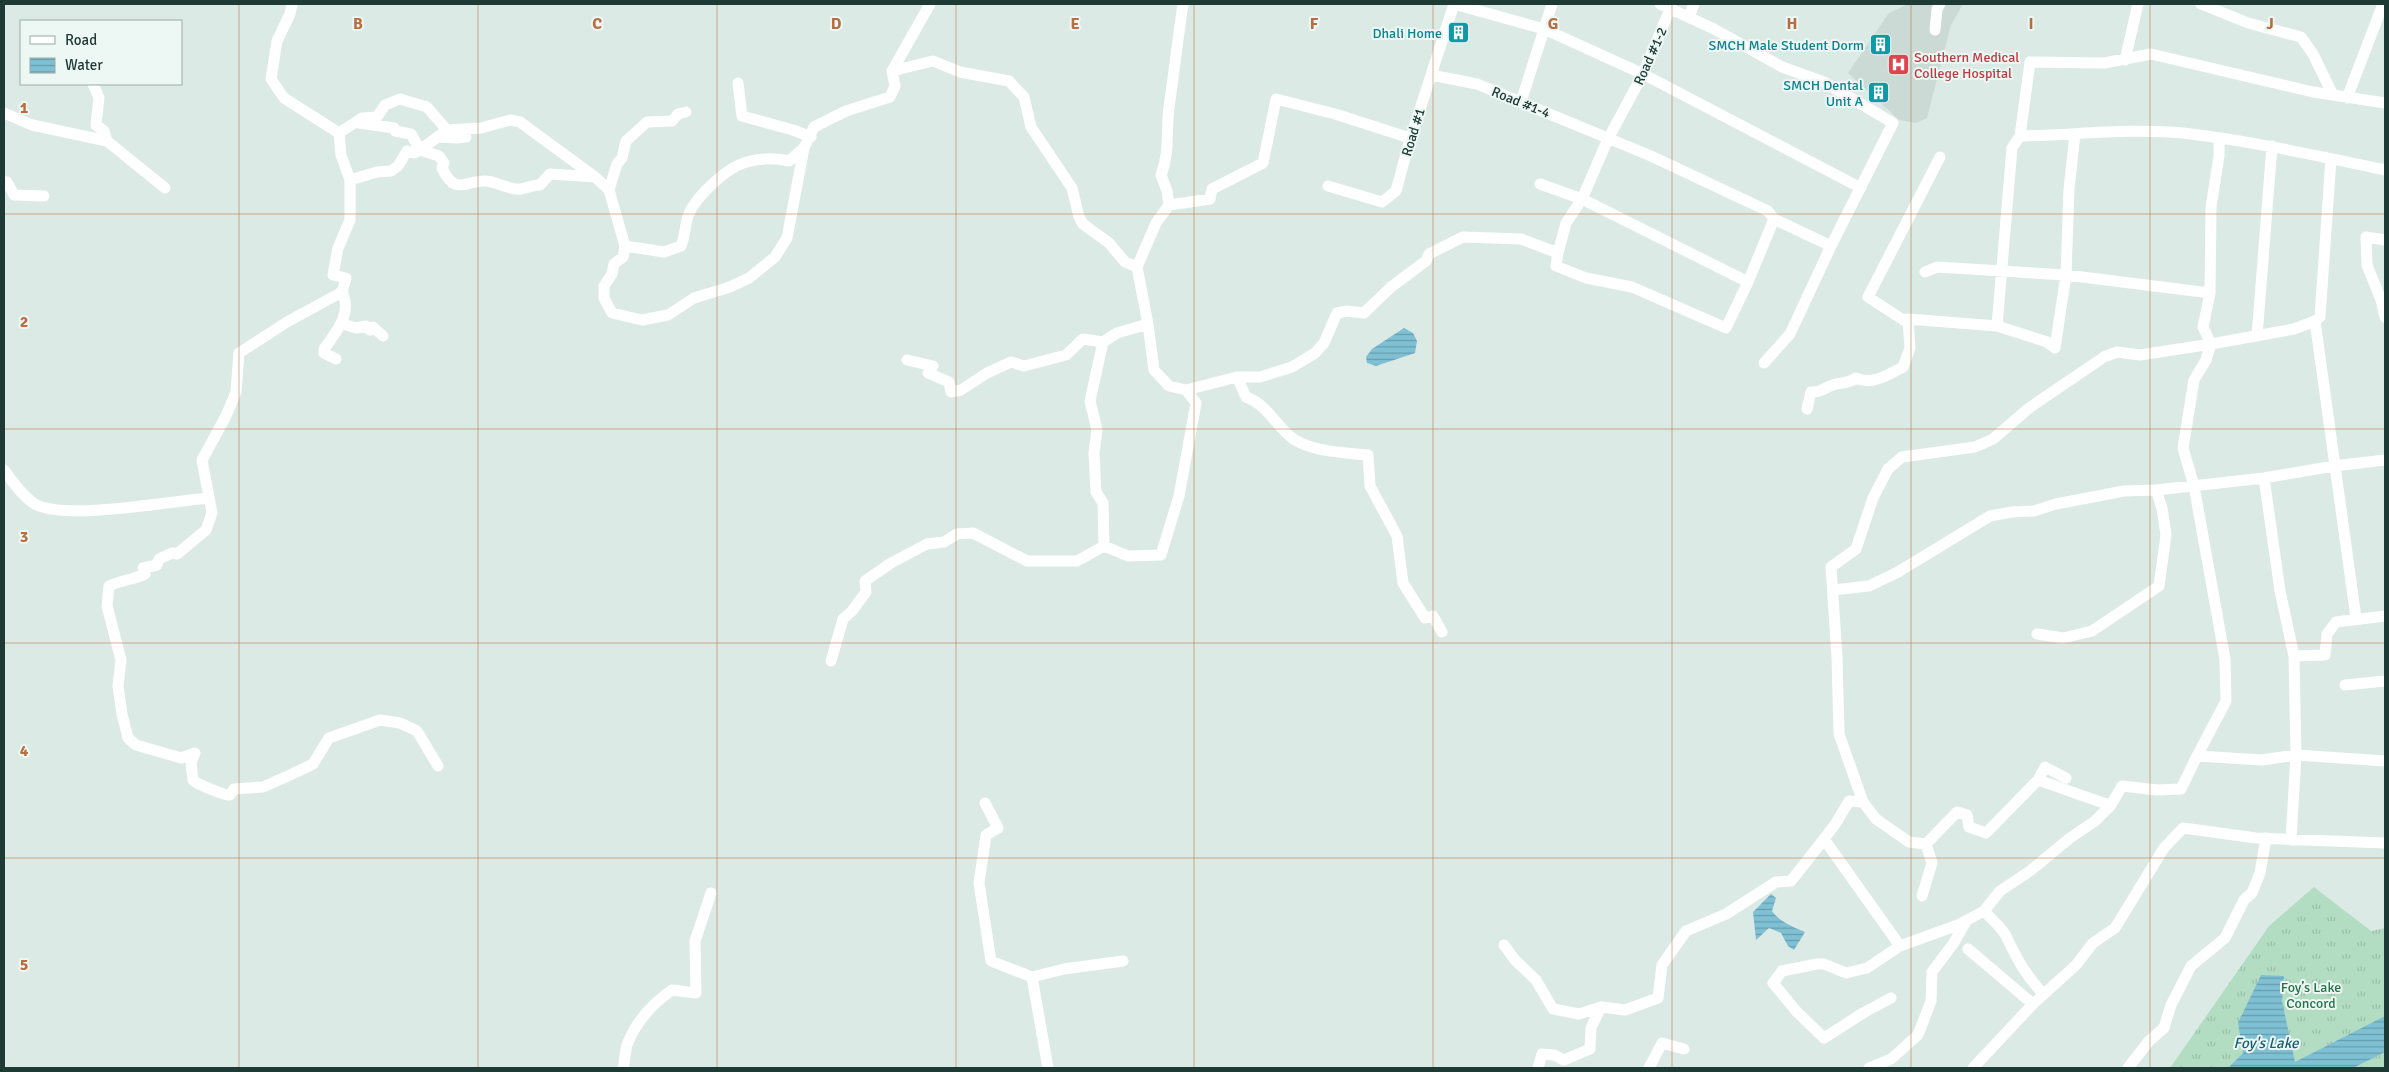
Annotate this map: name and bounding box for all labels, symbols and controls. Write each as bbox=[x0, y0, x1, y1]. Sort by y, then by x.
text: B bbox=[353, 14, 363, 34]
text: C bbox=[592, 14, 602, 34]
text: D bbox=[831, 14, 842, 34]
text: E bbox=[1070, 14, 1080, 34]
text: F bbox=[1310, 14, 1319, 34]
text: G bbox=[1548, 14, 1558, 34]
text: H bbox=[1787, 14, 1797, 34]
text: I bbox=[2028, 14, 2034, 34]
text: J bbox=[2266, 14, 2274, 34]
legend bbox=[20, 20, 182, 85]
building icon: Dhali Home bbox=[1446, 21, 1470, 45]
place label: Dhali Home bbox=[1372, 25, 1442, 42]
street label: Road #1-2 bbox=[1630, 25, 1671, 88]
text: Road bbox=[65, 31, 97, 49]
building icon: SMCH Male Student Dorm bbox=[1868, 33, 1892, 57]
place label: SMCH Male Student Dorm bbox=[1709, 37, 1864, 54]
place label: Southern Medical College Hospital bbox=[1914, 49, 2019, 82]
hospital icon: Southern Medical College Hospital bbox=[1886, 53, 1910, 77]
text: Water bbox=[65, 56, 103, 74]
place label: SMCH Dental Unit A bbox=[1783, 77, 1863, 110]
building icon: SMCH Dental Unit A bbox=[1867, 81, 1891, 105]
street label: Road #1-4 bbox=[1489, 83, 1553, 122]
text: 1 bbox=[20, 98, 29, 118]
street label: Road #1 bbox=[1398, 106, 1429, 158]
text: 2 bbox=[20, 312, 28, 332]
text: 3 bbox=[20, 527, 28, 547]
text: 4 bbox=[20, 741, 29, 761]
text: 5 bbox=[20, 955, 28, 975]
park label: Foy’s Lake Concord bbox=[2281, 979, 2341, 1012]
water label: Foy's Lake bbox=[2234, 1034, 2300, 1052]

